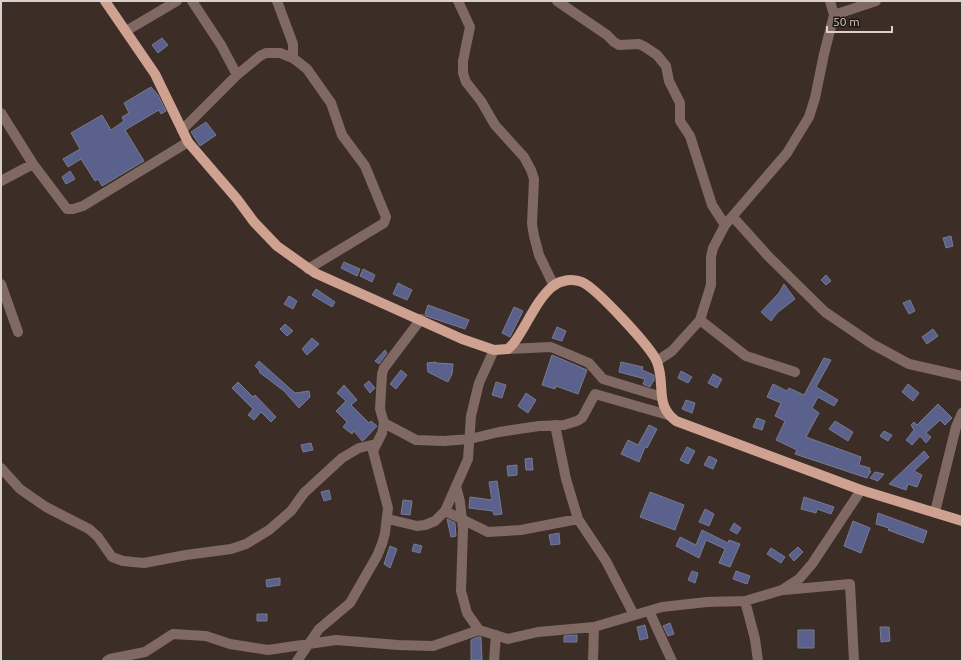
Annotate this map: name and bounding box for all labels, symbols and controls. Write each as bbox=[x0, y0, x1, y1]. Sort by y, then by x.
scale bar bbox=[827, 8, 892, 34]
text: 50 m bbox=[833, 15, 860, 28]

